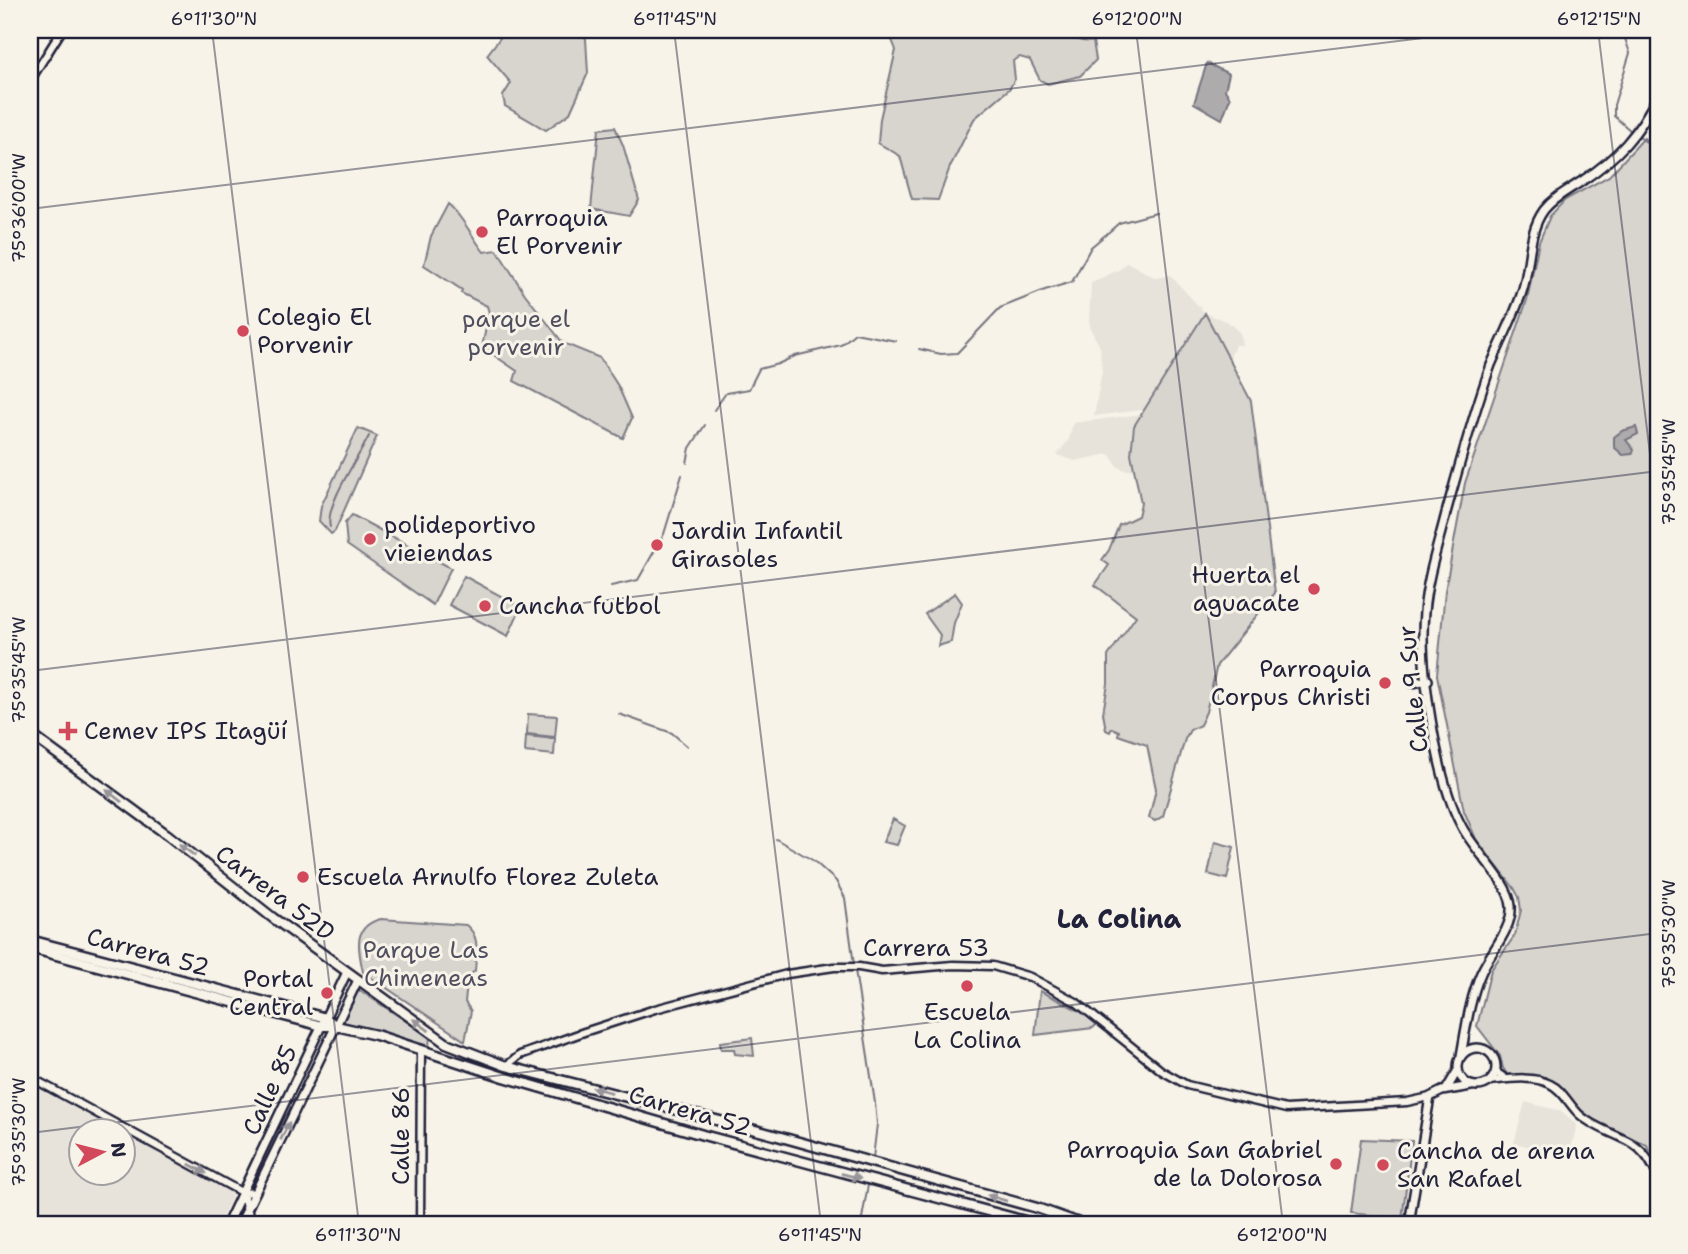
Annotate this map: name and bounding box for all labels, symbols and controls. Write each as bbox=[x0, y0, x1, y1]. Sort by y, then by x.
text: 6°11'30"N bbox=[171, 7, 257, 31]
text: 6°11'45"N bbox=[633, 7, 717, 31]
text: 6°12'00"N bbox=[1091, 7, 1183, 31]
text: 6°12'15"N bbox=[1557, 7, 1641, 31]
text: 75°36'00"W bbox=[7, 153, 31, 263]
place label: Parroquia El Porvenir bbox=[496, 202, 623, 262]
marker: Parroquia El Porvenir bbox=[474, 224, 490, 240]
place label: Colegio El Porvenir bbox=[257, 301, 372, 361]
park label: parque el porvenir bbox=[462, 303, 571, 363]
marker: Colegio El Porvenir bbox=[235, 323, 251, 339]
text: 75°35'45"W bbox=[1657, 419, 1681, 525]
place label: polideportivo vieiendas bbox=[384, 509, 536, 569]
place label: Jardin Infantil Girasoles bbox=[671, 515, 843, 575]
marker: polideportivo vieiendas bbox=[362, 531, 378, 547]
marker: Jardin Infantil Girasoles bbox=[649, 537, 665, 553]
place label: Huerta el aguacate bbox=[1192, 559, 1301, 619]
marker: Huerta el aguacate bbox=[1306, 581, 1322, 597]
place label: Cancha futbol bbox=[499, 590, 661, 622]
marker: Cancha futbol bbox=[477, 598, 493, 614]
text: 75°35'45"W bbox=[7, 617, 31, 723]
street label: Calle 9 Sur bbox=[1390, 624, 1436, 754]
place label: Parroquia Corpus Christi bbox=[1211, 653, 1371, 713]
marker: Parroquia Corpus Christi bbox=[1377, 675, 1393, 691]
place label: Cemev IPS Itagüí bbox=[84, 715, 288, 747]
marker: Cemev IPS Itagüí bbox=[58, 721, 78, 741]
one-way arrow bbox=[106, 788, 124, 803]
street label: Carrera 52D bbox=[209, 838, 341, 948]
one-way arrow bbox=[178, 843, 195, 858]
place label: Escuela Arnulfo Florez Zuleta bbox=[317, 861, 658, 893]
marker: Escuela Arnulfo Florez Zuleta bbox=[295, 869, 311, 885]
text: 75°35'30"W bbox=[1657, 879, 1681, 989]
district label: La Colina bbox=[1057, 901, 1182, 936]
street label: Carrera 52 bbox=[83, 920, 213, 984]
street label: Carrera 53 bbox=[863, 932, 989, 964]
park label: Parque Las Chimeneas bbox=[363, 934, 489, 994]
place label: Portal Central bbox=[229, 963, 314, 1023]
marker: Escuela La Colina bbox=[959, 978, 975, 994]
marker: Portal Central bbox=[319, 985, 335, 1001]
place label: Escuela La Colina bbox=[913, 996, 1021, 1056]
one-way arrow bbox=[412, 1018, 430, 1032]
street label: Calle 85 bbox=[235, 1040, 305, 1140]
text: 75°35'30"W bbox=[7, 1077, 31, 1187]
street label: Carrera 52 bbox=[625, 1078, 755, 1144]
one-way arrow bbox=[591, 1084, 613, 1095]
street label: Calle 86 bbox=[385, 1087, 417, 1185]
north arrow bbox=[66, 1118, 136, 1188]
one-way arrow bbox=[280, 1121, 291, 1141]
place label: Parroquia San Gabriel de la Dolorosa bbox=[1067, 1134, 1323, 1194]
place label: Cancha de arena San Rafael bbox=[1397, 1135, 1595, 1195]
text: N bbox=[105, 1141, 132, 1159]
marker: Parroquia San Gabriel de la Dolorosa bbox=[1328, 1156, 1344, 1172]
marker: Cancha de arena San Rafael bbox=[1375, 1157, 1391, 1173]
one-way arrow bbox=[189, 1163, 208, 1175]
one-way arrow bbox=[841, 1171, 862, 1181]
one-way arrow bbox=[987, 1192, 1008, 1202]
text: 6°11'30"N bbox=[315, 1223, 401, 1247]
text: 6°11'45"N bbox=[778, 1223, 862, 1247]
text: 6°12'00"N bbox=[1236, 1223, 1328, 1247]

